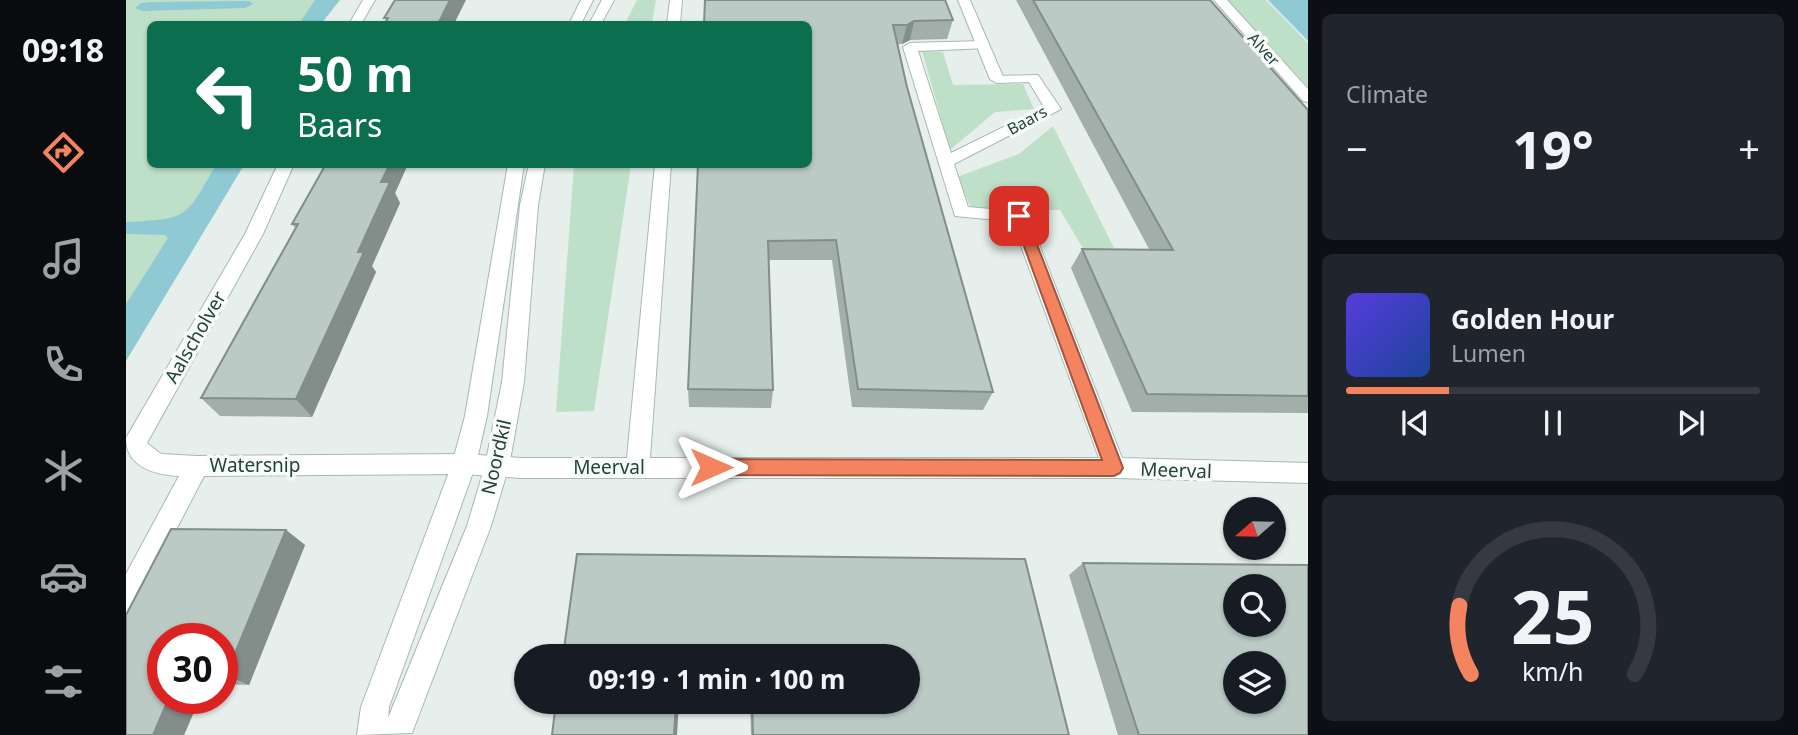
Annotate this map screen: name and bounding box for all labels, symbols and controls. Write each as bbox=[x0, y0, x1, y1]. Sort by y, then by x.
street label: Alver bbox=[1243, 27, 1285, 71]
text: 09:18 bbox=[22, 28, 104, 71]
text: 50 m bbox=[297, 40, 414, 106]
icon: left bbox=[182, 49, 273, 140]
text: Climate bbox=[1346, 78, 1428, 110]
street label: Baars bbox=[1003, 100, 1051, 140]
text: Baars bbox=[297, 103, 382, 146]
text: 19° bbox=[1512, 113, 1594, 184]
text: − bbox=[1346, 122, 1368, 174]
text: + bbox=[1738, 122, 1760, 174]
icon: directions bbox=[39, 128, 88, 177]
pin bbox=[989, 186, 1049, 246]
icon: arrive bbox=[1000, 197, 1038, 235]
icon: music bbox=[39, 234, 88, 283]
street label: Aalscholver bbox=[158, 286, 232, 388]
text: Golden Hour bbox=[1451, 301, 1614, 337]
text: Lumen bbox=[1451, 337, 1526, 369]
icon: phone bbox=[39, 340, 88, 389]
icon: previous bbox=[1396, 404, 1434, 442]
icon: pause bbox=[1534, 404, 1572, 442]
icon: next bbox=[1672, 404, 1710, 442]
street label: Noordkil bbox=[475, 417, 517, 497]
position arrow bbox=[674, 430, 748, 504]
icon: climate bbox=[39, 446, 88, 495]
street label: Watersnip bbox=[210, 452, 300, 478]
street label: Meerval bbox=[573, 454, 645, 480]
street label: Meerval bbox=[1140, 456, 1212, 484]
north arrow bbox=[1223, 497, 1286, 560]
map controls bbox=[1223, 497, 1286, 714]
icon: car bbox=[39, 552, 88, 601]
text: 25 bbox=[1511, 566, 1595, 665]
button: search bbox=[1223, 574, 1286, 637]
speed limit sign: 30 bbox=[147, 623, 238, 714]
button: layers bbox=[1223, 651, 1286, 714]
text: km/h bbox=[1522, 654, 1584, 688]
icon: filters bbox=[39, 657, 88, 706]
text: 09:19 · 1 min · 100 m bbox=[589, 661, 845, 697]

